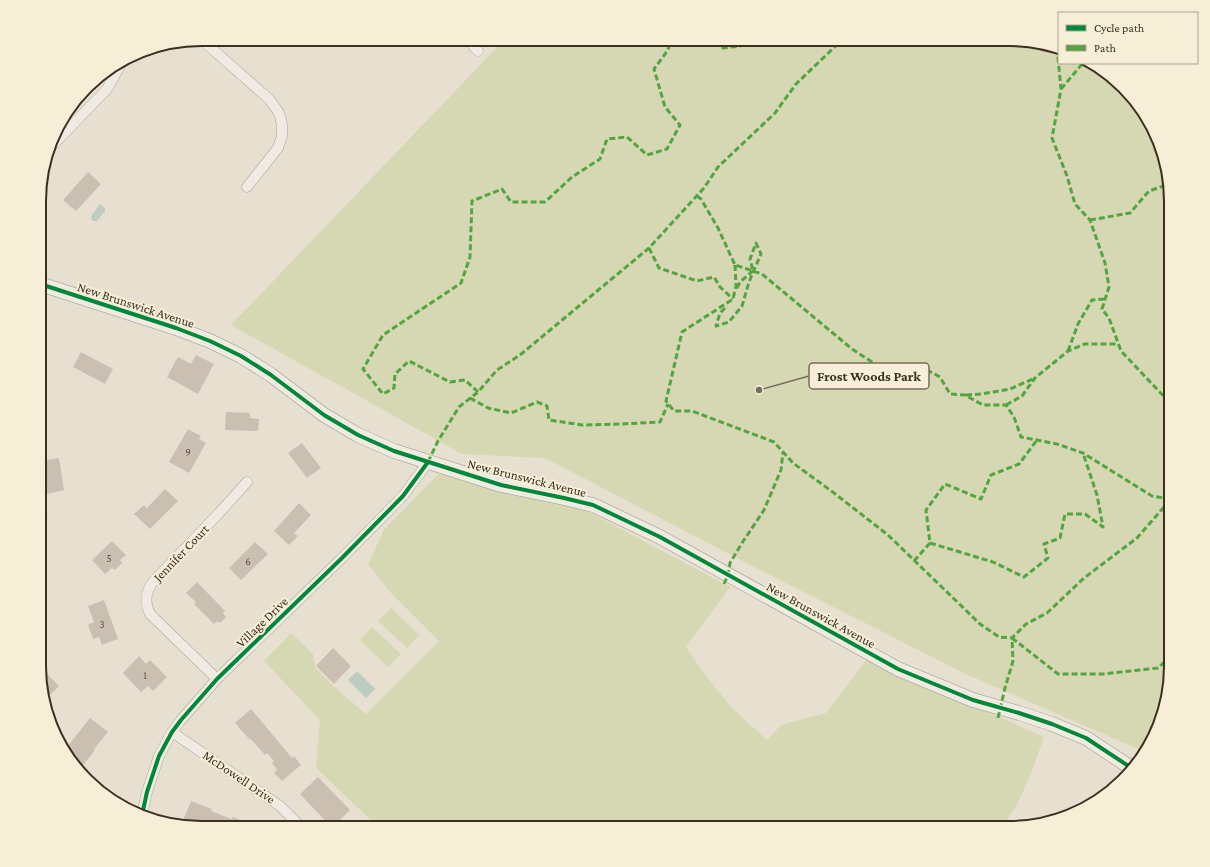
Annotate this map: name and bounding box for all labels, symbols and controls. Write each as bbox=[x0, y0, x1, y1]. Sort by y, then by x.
legend bbox=[1058, 12, 1198, 64]
text: Cycle path bbox=[1094, 21, 1145, 35]
text: Path bbox=[1094, 41, 1116, 55]
street label: New Brunswick Avenue bbox=[76, 279, 197, 331]
callout: Frost Woods Park bbox=[809, 363, 929, 389]
text: Frost Woods Park bbox=[817, 368, 921, 384]
house number: 9 bbox=[185, 446, 191, 458]
street label: New Brunswick Avenue bbox=[466, 456, 588, 500]
street label: Jennifer Court bbox=[149, 521, 212, 585]
house number: 5 bbox=[106, 552, 112, 564]
house number: 6 bbox=[245, 555, 251, 567]
street label: New Brunswick Avenue bbox=[764, 579, 878, 651]
street label: Village Drive bbox=[233, 593, 291, 650]
house number: 3 bbox=[99, 618, 105, 630]
house number: 1 bbox=[143, 669, 147, 681]
street label: McDowell Drive bbox=[200, 747, 278, 807]

